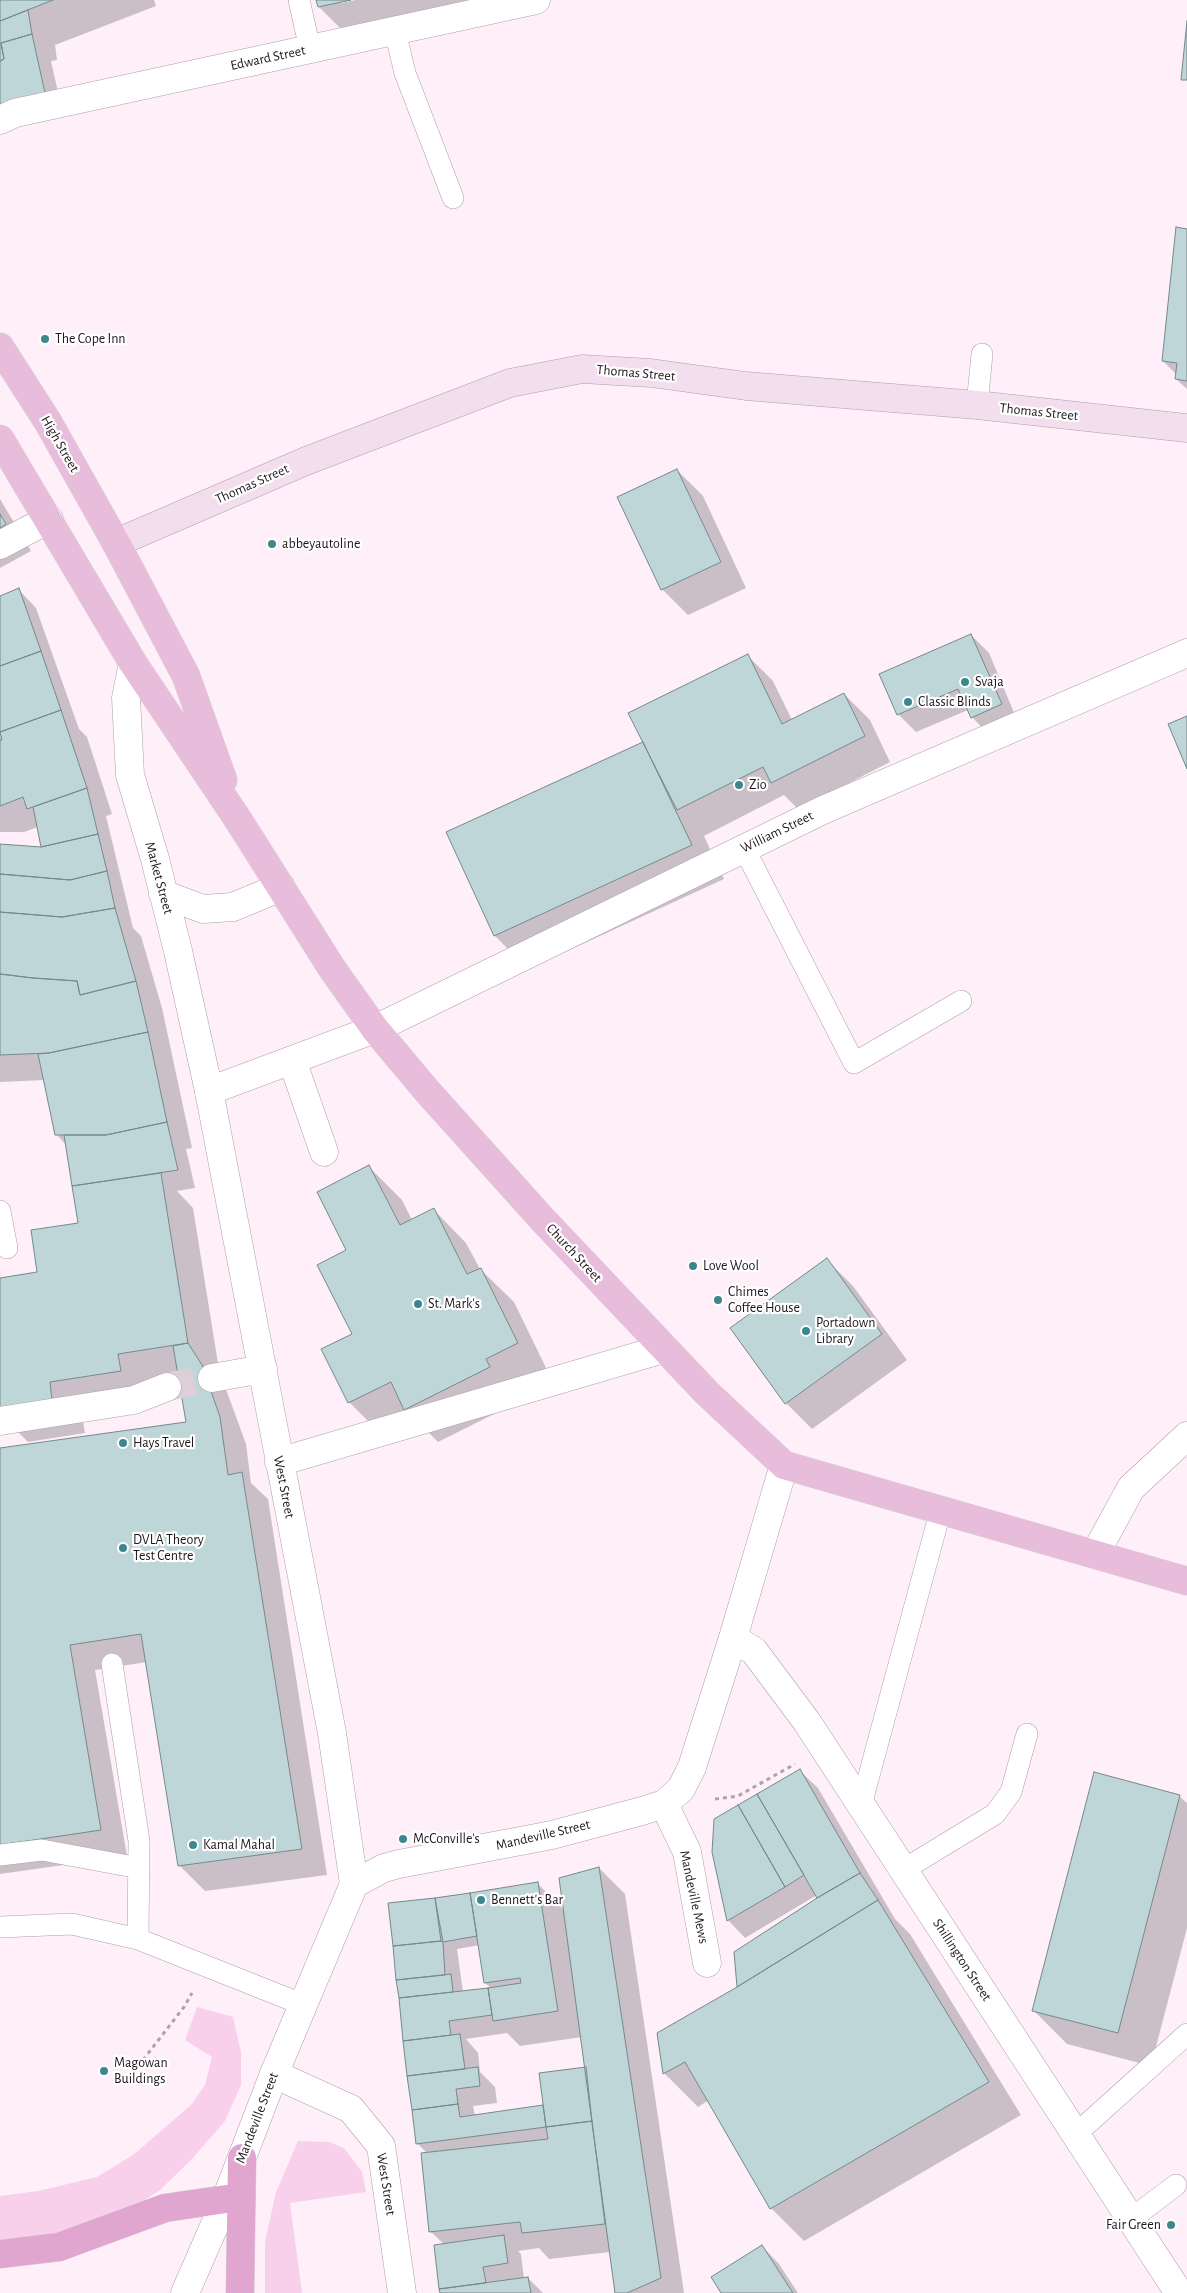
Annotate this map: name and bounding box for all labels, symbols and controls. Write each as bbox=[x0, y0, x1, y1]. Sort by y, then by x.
street label: Edward Street bbox=[229, 42, 307, 74]
place label: The Cope Inn bbox=[55, 331, 125, 347]
marker: The Cope Inn bbox=[39, 333, 51, 345]
street label: Thomas Street bbox=[596, 361, 676, 385]
street label: Thomas Street bbox=[999, 400, 1079, 424]
street label: High Street bbox=[37, 413, 83, 475]
street label: Thomas Street bbox=[213, 460, 291, 508]
place label: abbeyautoline bbox=[282, 536, 360, 552]
marker: abbeyautoline bbox=[266, 538, 278, 550]
place label: Svaja bbox=[975, 674, 1004, 690]
marker: Svaja bbox=[959, 676, 971, 688]
place label: Classic Blinds bbox=[918, 694, 991, 710]
marker: Classic Blinds bbox=[902, 696, 914, 708]
place label: Zio bbox=[749, 777, 767, 793]
marker: Zio bbox=[733, 779, 745, 791]
street label: William Street bbox=[738, 807, 816, 857]
street label: Market Street bbox=[141, 840, 177, 916]
street label: Church Street bbox=[543, 1220, 605, 1286]
place label: Love Wool bbox=[703, 1258, 759, 1274]
marker: Love Wool bbox=[687, 1260, 699, 1272]
place label: Chimes Coffee House bbox=[728, 1284, 800, 1316]
marker: Chimes Coffee House bbox=[712, 1294, 724, 1306]
place label: St. Mark's bbox=[428, 1296, 480, 1312]
marker: St. Mark's bbox=[412, 1298, 424, 1310]
place label: Portadown Library bbox=[816, 1315, 875, 1348]
marker: Portadown Library bbox=[800, 1325, 812, 1337]
place label: Hays Travel bbox=[133, 1435, 194, 1451]
marker: Hays Travel bbox=[117, 1437, 129, 1449]
street label: West Street bbox=[270, 1454, 298, 1520]
place label: DVLA Theory Test Centre bbox=[133, 1532, 204, 1564]
marker: DVLA Theory Test Centre bbox=[117, 1542, 129, 1554]
street label: Mandeville Street bbox=[494, 1816, 592, 1854]
place label: McConville's bbox=[413, 1831, 480, 1847]
marker: McConville's bbox=[397, 1833, 409, 1845]
place label: Kamal Mahal bbox=[203, 1837, 275, 1853]
marker: Kamal Mahal bbox=[187, 1839, 199, 1851]
street label: Mandeville Mews bbox=[676, 1849, 712, 1945]
place label: Bennett's Bar bbox=[491, 1892, 563, 1908]
marker: Bennett's Bar bbox=[475, 1894, 487, 1906]
street label: Shillington Street bbox=[929, 1916, 995, 2004]
place label: Magowan Buildings bbox=[114, 2055, 168, 2088]
marker: Magowan Buildings bbox=[98, 2065, 110, 2077]
street label: Mandeville Street bbox=[232, 2070, 282, 2166]
street label: West Street bbox=[373, 2151, 399, 2217]
place label: Fair Green bbox=[1106, 2217, 1161, 2233]
marker: Fair Green bbox=[1165, 2219, 1177, 2231]

